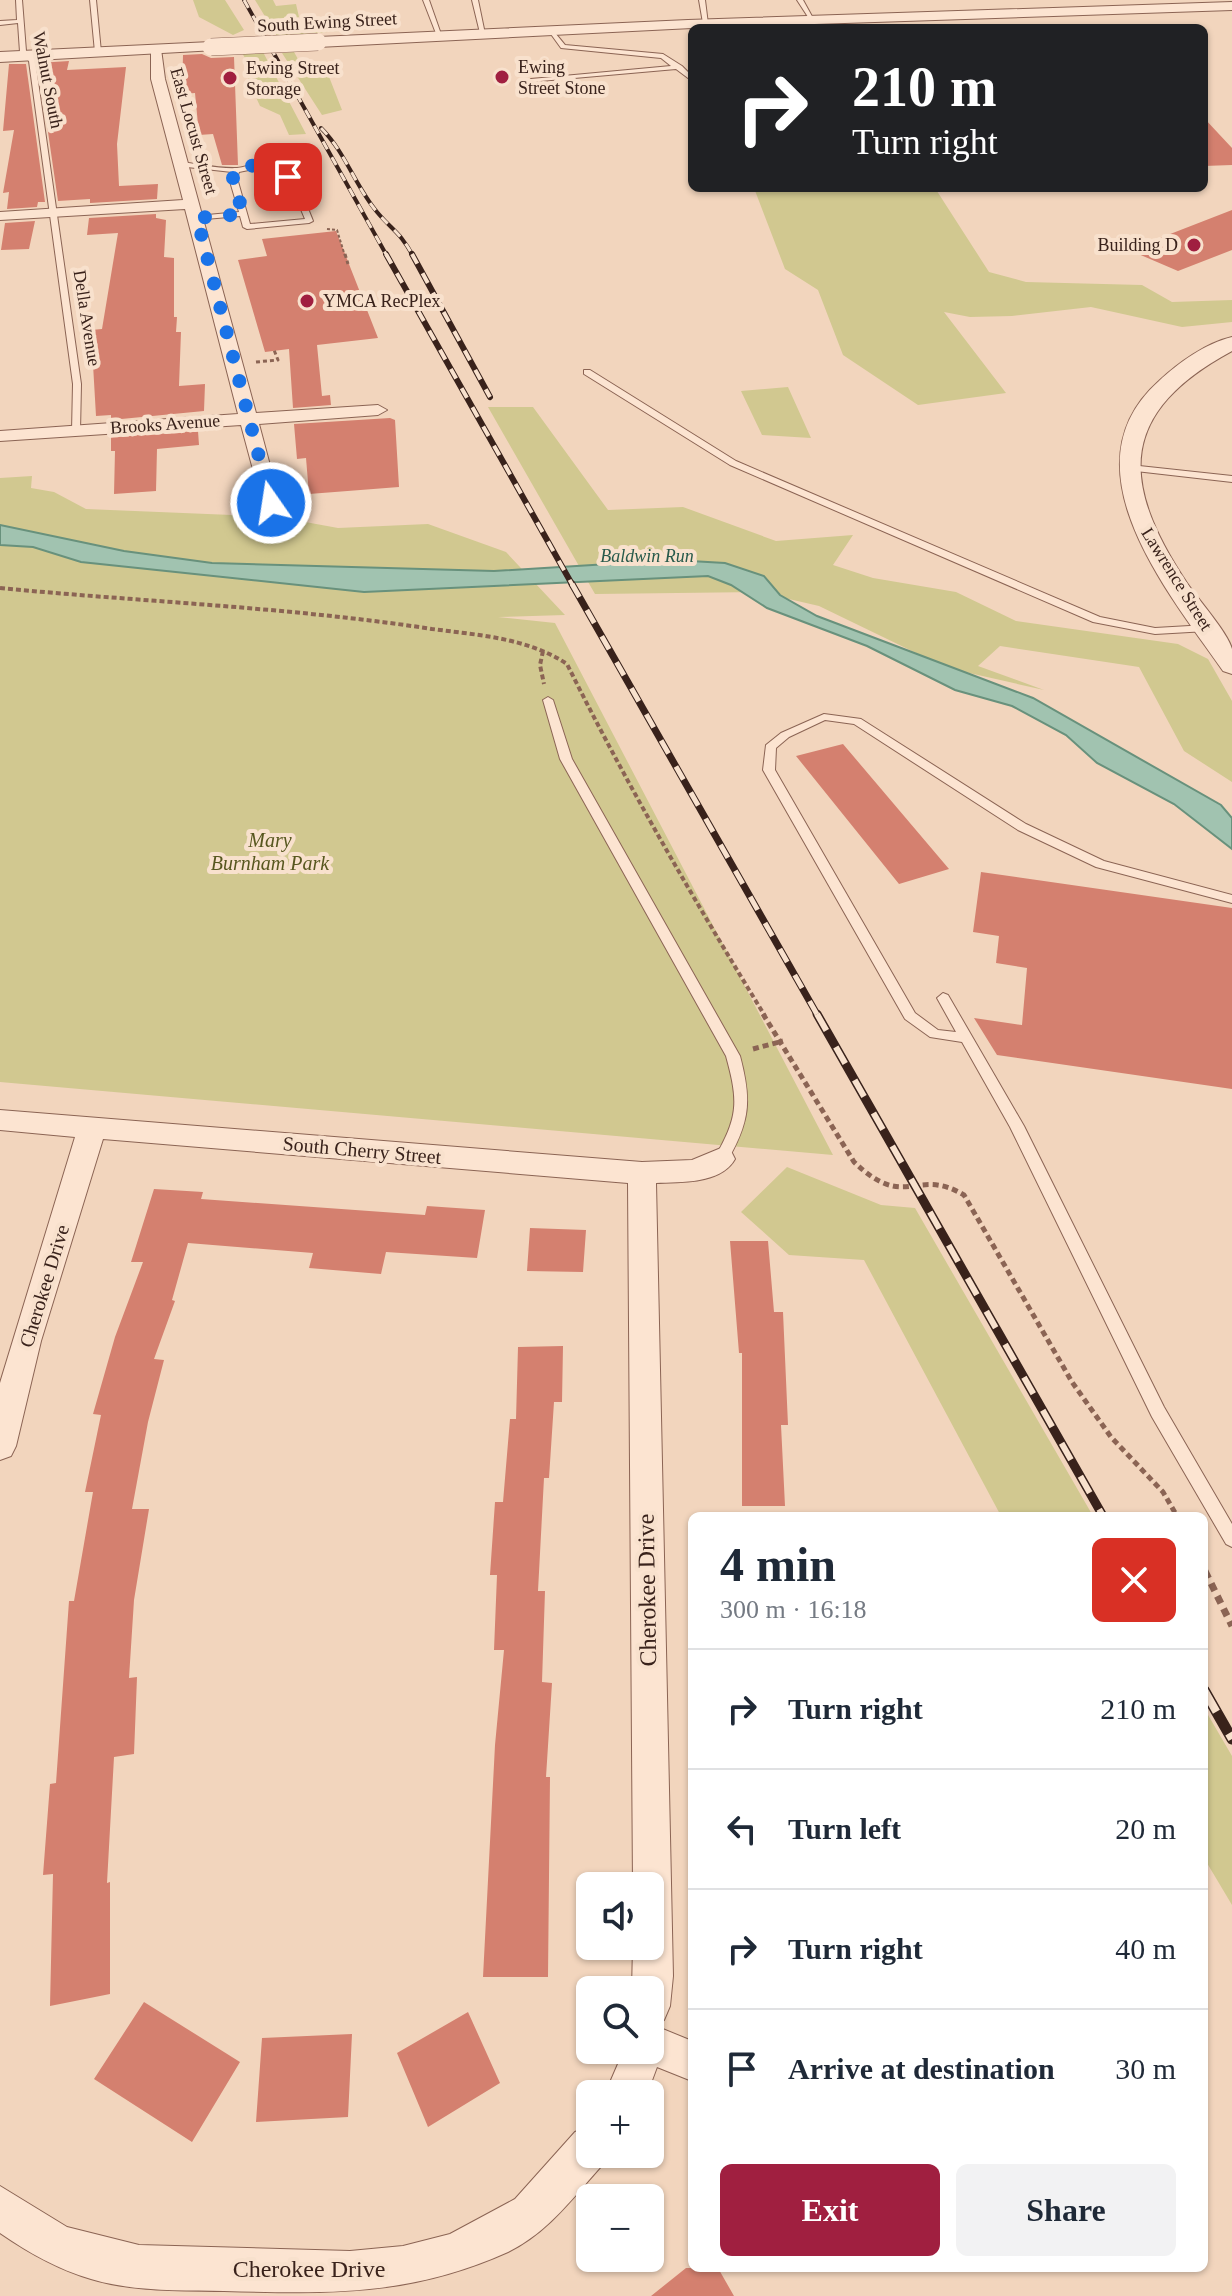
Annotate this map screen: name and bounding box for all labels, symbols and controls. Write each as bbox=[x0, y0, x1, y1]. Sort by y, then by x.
street label: South Ewing Street bbox=[257, 8, 397, 36]
street label: Walnut South bbox=[29, 30, 67, 130]
icon: right bbox=[720, 56, 824, 160]
text: 210 m bbox=[852, 56, 997, 118]
place label: Ewing Street Stone bbox=[518, 57, 606, 98]
place label: Ewing Street Storage bbox=[246, 58, 339, 99]
street label: East Locust Street bbox=[166, 65, 222, 197]
marker: Ewing Street Stone bbox=[493, 68, 511, 86]
marker: Ewing Street Storage bbox=[221, 69, 239, 87]
text: Turn right bbox=[852, 122, 998, 162]
pin bbox=[254, 143, 322, 211]
icon: arrive bbox=[266, 155, 310, 199]
place label: Building D bbox=[1097, 235, 1178, 255]
marker: Building D bbox=[1185, 236, 1203, 254]
street label: Della Avenue bbox=[70, 268, 104, 368]
place label: YMCA RecPlex bbox=[323, 291, 441, 311]
marker: YMCA RecPlex bbox=[298, 292, 316, 310]
street label: Brooks Avenue bbox=[109, 410, 221, 438]
position arrow bbox=[229, 461, 313, 545]
street label: Lawrence Street bbox=[1137, 524, 1217, 634]
water label: Baldwin Run bbox=[600, 546, 694, 566]
park label: Mary Burnham Park bbox=[211, 829, 330, 874]
street label: South Cherry Street bbox=[282, 1132, 443, 1169]
street label: Cherokee Drive bbox=[15, 1222, 73, 1350]
street label: Cherokee Drive bbox=[633, 1513, 661, 1667]
text: 4 min bbox=[720, 1538, 836, 1591]
button: close bbox=[1092, 1538, 1176, 1622]
text: 300 m · 16:18 bbox=[720, 1595, 867, 1624]
icon: right bbox=[720, 1687, 764, 1731]
text: Turn right bbox=[788, 1692, 923, 1725]
text: 210 m bbox=[1100, 1692, 1176, 1725]
icon: left bbox=[720, 1807, 764, 1851]
text: Turn left bbox=[788, 1812, 901, 1845]
text: 20 m bbox=[1115, 1812, 1176, 1845]
map controls bbox=[576, 1872, 664, 2272]
button: sound bbox=[576, 1872, 664, 1960]
icon: right bbox=[720, 1927, 764, 1971]
text: Turn right bbox=[788, 1932, 923, 1965]
text: 40 m bbox=[1115, 1932, 1176, 1965]
button: search bbox=[576, 1976, 664, 2064]
icon: arrive bbox=[720, 2047, 764, 2091]
text: Arrive at destination bbox=[788, 2052, 1055, 2085]
text: 30 m bbox=[1115, 2052, 1176, 2085]
button: + bbox=[576, 2080, 664, 2168]
button: Exit bbox=[720, 2164, 940, 2256]
button: Share bbox=[956, 2164, 1176, 2256]
button: − bbox=[576, 2184, 664, 2272]
street label: Cherokee Drive bbox=[233, 2256, 385, 2282]

